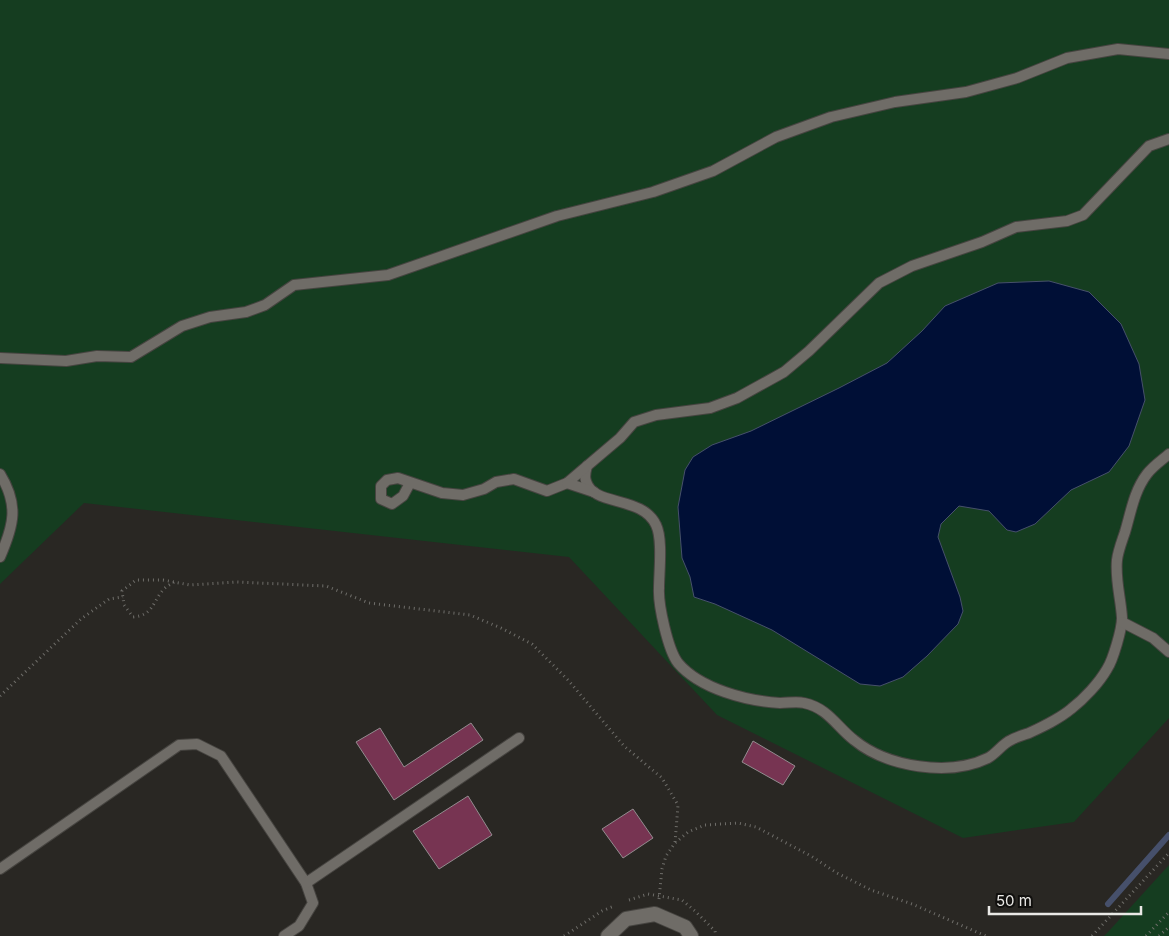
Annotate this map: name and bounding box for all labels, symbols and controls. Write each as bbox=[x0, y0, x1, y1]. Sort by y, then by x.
scale bar bbox=[989, 884, 1142, 916]
text: 50 m bbox=[996, 891, 1032, 910]

